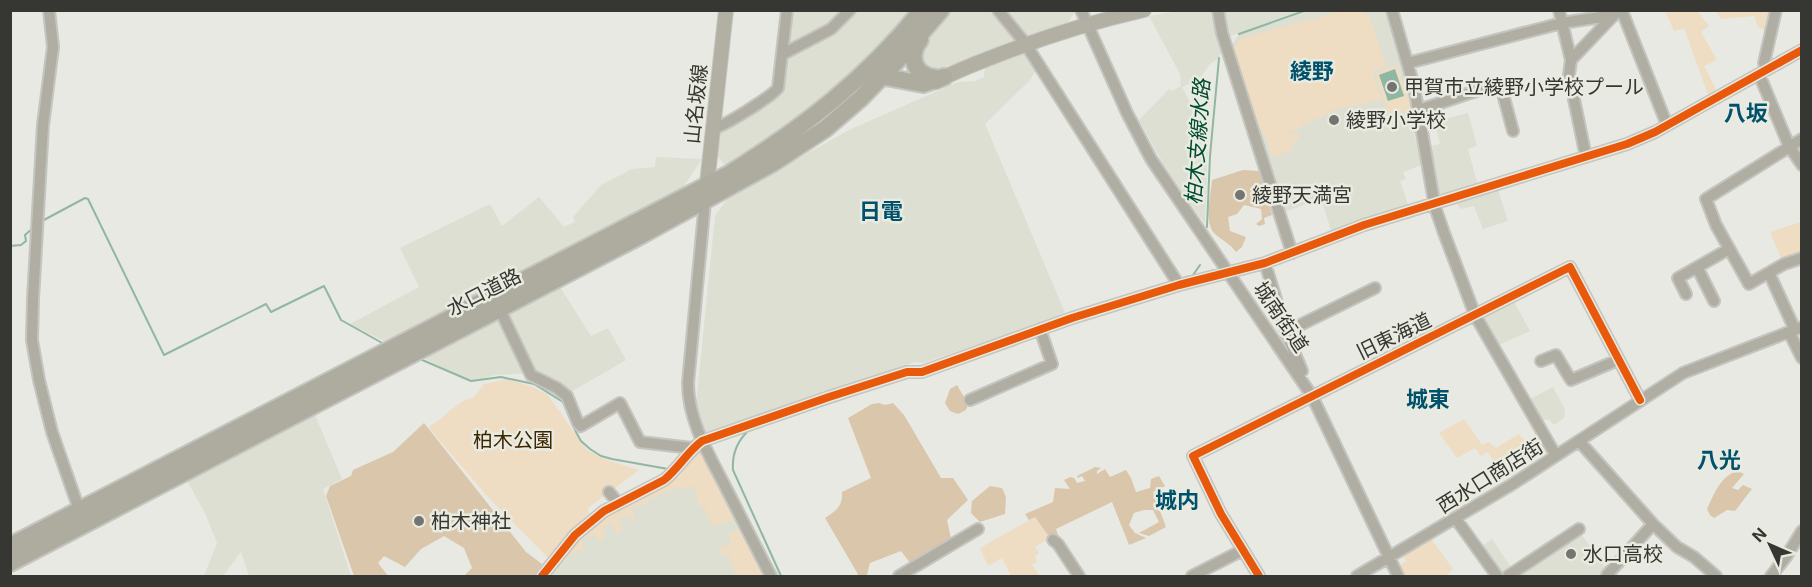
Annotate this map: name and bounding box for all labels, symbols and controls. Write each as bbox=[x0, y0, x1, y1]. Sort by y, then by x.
district label: 綾野 bbox=[1290, 58, 1334, 84]
street label: 山名坂線 bbox=[680, 63, 712, 145]
place label: 甲賀市立綾野小学校プール bbox=[1404, 75, 1644, 99]
water label: 柏木支線水路 bbox=[1181, 76, 1215, 206]
marker: 甲賀市立綾野小学校プール bbox=[1385, 80, 1399, 94]
district label: 八坂 bbox=[1724, 100, 1768, 126]
place label: 綾野小学校 bbox=[1346, 108, 1446, 132]
marker: 綾野小学校 bbox=[1327, 113, 1341, 127]
place label: 綾野天満宮 bbox=[1252, 183, 1352, 207]
marker: 綾野天満宮 bbox=[1233, 188, 1247, 202]
district label: 日電 bbox=[859, 198, 903, 224]
street label: 水口道路 bbox=[443, 263, 525, 321]
street label: 城南街道 bbox=[1249, 277, 1313, 357]
street label: 旧東海道 bbox=[1353, 308, 1435, 364]
district label: 城東 bbox=[1406, 386, 1450, 412]
park label: 柏木公園 bbox=[473, 428, 553, 452]
street label: 西水口商店街 bbox=[1433, 434, 1547, 518]
district label: 八光 bbox=[1697, 447, 1741, 473]
district label: 城内 bbox=[1155, 487, 1199, 513]
place label: 柏木神社 bbox=[431, 509, 511, 533]
marker: 柏木神社 bbox=[412, 514, 426, 528]
north arrow bbox=[1740, 515, 1800, 575]
text: N bbox=[1748, 523, 1771, 546]
place label: 水口高校 bbox=[1583, 542, 1663, 566]
marker: 水口高校 bbox=[1564, 547, 1578, 561]

